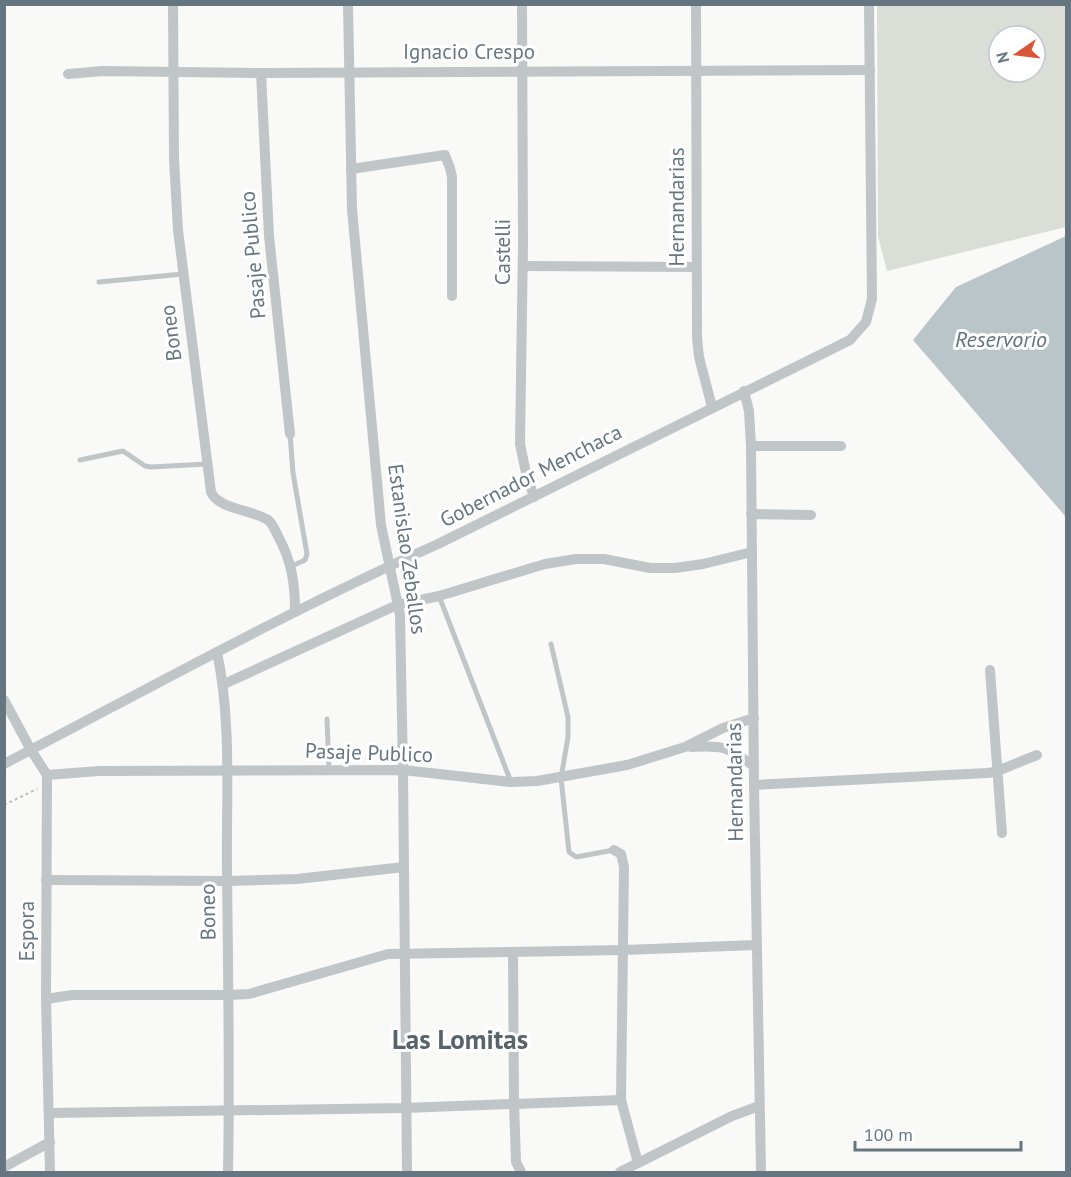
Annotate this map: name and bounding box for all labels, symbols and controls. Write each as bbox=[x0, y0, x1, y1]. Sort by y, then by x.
north arrow bbox=[987, 24, 1047, 84]
street label: Ignacio Crespo bbox=[403, 38, 535, 65]
text: N bbox=[991, 50, 1013, 65]
street label: Hernandarias bbox=[663, 147, 690, 267]
street label: Pasaje Publico bbox=[233, 190, 272, 320]
street label: Castelli bbox=[489, 219, 516, 285]
street label: Boneo bbox=[154, 303, 187, 363]
water label: Reservorio bbox=[955, 325, 1047, 353]
street label: Gobernador Menchaca bbox=[435, 418, 626, 533]
street label: Estanislao Zeballos bbox=[382, 462, 433, 636]
street label: Hernandarias bbox=[720, 722, 749, 842]
street label: Pasaje Publico bbox=[304, 737, 434, 768]
street label: Boneo bbox=[194, 883, 221, 941]
street label: Espora bbox=[13, 901, 40, 961]
district label: Las Lomitas bbox=[392, 1022, 528, 1056]
scale bar bbox=[855, 1114, 1022, 1152]
text: 100 m bbox=[864, 1123, 913, 1146]

